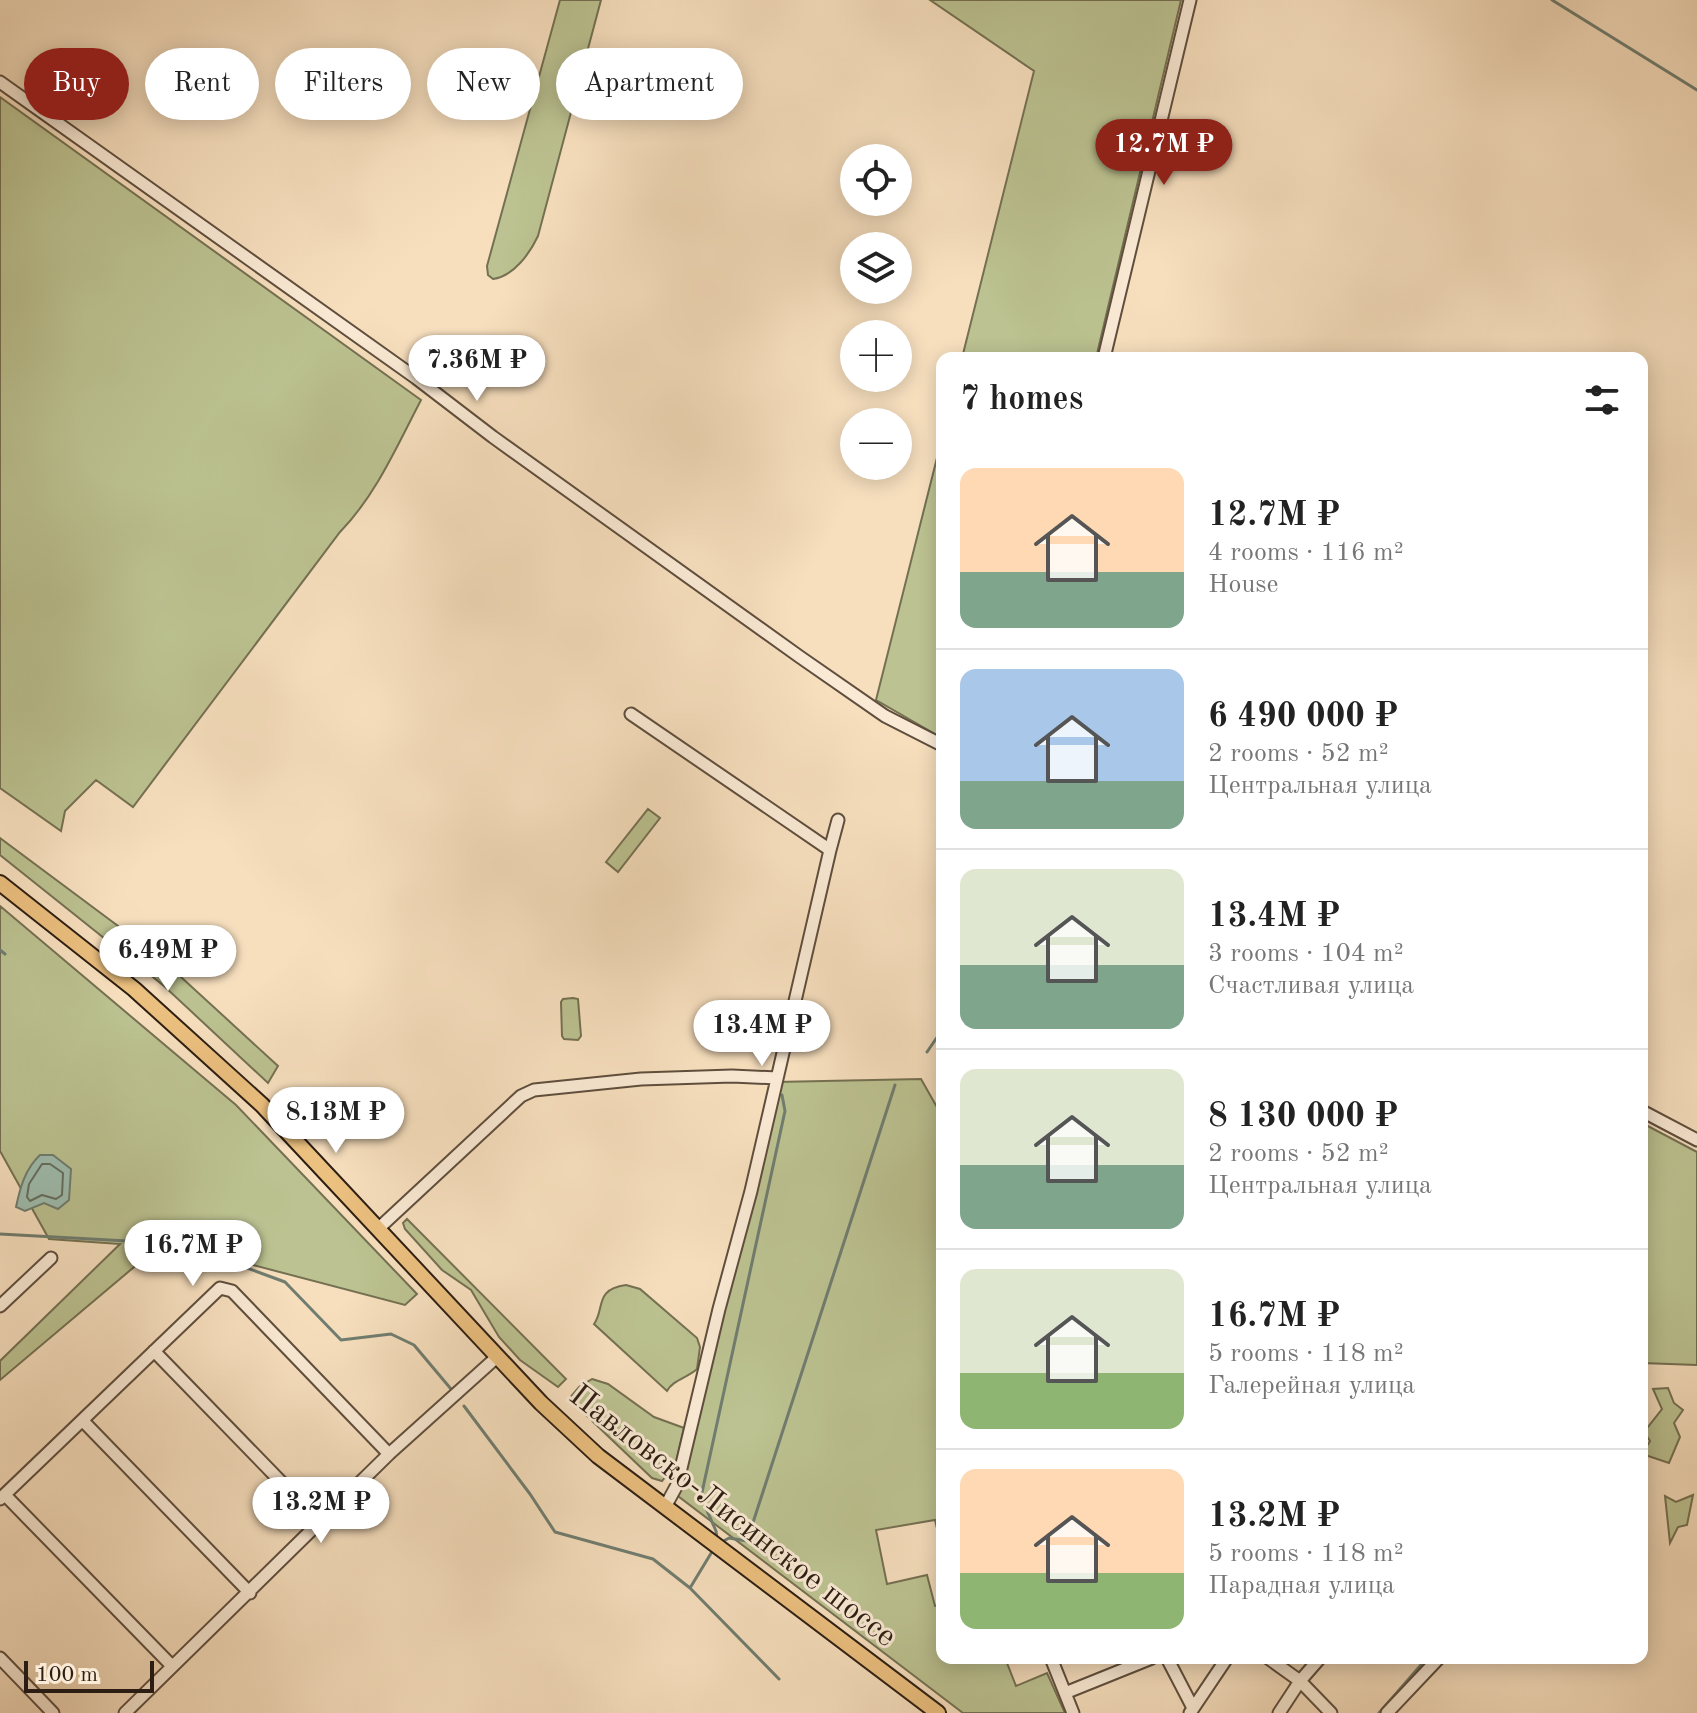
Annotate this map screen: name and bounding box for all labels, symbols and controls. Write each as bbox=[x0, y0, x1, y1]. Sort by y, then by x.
chip: Buy bbox=[24, 48, 129, 120]
chip: Rent bbox=[145, 48, 259, 120]
chip: Filters bbox=[275, 48, 411, 120]
chip: New bbox=[427, 48, 540, 120]
chip: Apartment bbox=[556, 48, 743, 120]
pin: 12.7M ₽ bbox=[1090, 119, 1238, 187]
text: 12.7M ₽ bbox=[1113, 132, 1215, 158]
map controls bbox=[840, 144, 912, 480]
button: locate bbox=[840, 144, 912, 216]
button: layers bbox=[840, 232, 912, 304]
button: + bbox=[840, 320, 912, 392]
pin: 7.36M ₽ bbox=[403, 335, 551, 403]
text: 7.36M ₽ bbox=[426, 348, 528, 374]
icon: filters bbox=[1580, 378, 1624, 422]
text: 7 homes bbox=[960, 383, 1083, 417]
button: − bbox=[840, 408, 912, 480]
text: 12.7M ₽ bbox=[1208, 499, 1340, 533]
icon: home bbox=[1024, 500, 1120, 596]
text: 4 rooms · 116 m² bbox=[1208, 540, 1404, 566]
text: House bbox=[1208, 572, 1279, 598]
text: 6 490 000 ₽ bbox=[1208, 700, 1398, 734]
icon: home bbox=[1024, 701, 1120, 797]
text: 2 rooms · 52 m² bbox=[1208, 741, 1389, 767]
text: Центральная улица bbox=[1208, 773, 1432, 799]
text: 13.4M ₽ bbox=[1208, 900, 1340, 934]
icon: home bbox=[1024, 901, 1120, 997]
pin: 6.49M ₽ bbox=[94, 925, 242, 993]
text: 6.49M ₽ bbox=[117, 938, 219, 964]
text: 3 rooms · 104 m² bbox=[1208, 941, 1404, 967]
text: Счастливая улица bbox=[1208, 973, 1414, 999]
pin: 13.4M ₽ bbox=[688, 1000, 836, 1068]
text: 13.4M ₽ bbox=[711, 1013, 813, 1039]
pin: 8.13M ₽ bbox=[262, 1087, 410, 1155]
text: 8.13M ₽ bbox=[285, 1100, 387, 1126]
text: 8 130 000 ₽ bbox=[1208, 1100, 1398, 1134]
icon: home bbox=[1024, 1101, 1120, 1197]
text: 2 rooms · 52 m² bbox=[1208, 1141, 1389, 1167]
text: Центральная улица bbox=[1208, 1173, 1432, 1199]
pin: 16.7M ₽ bbox=[119, 1220, 267, 1288]
text: 16.7M ₽ bbox=[142, 1233, 244, 1259]
text: 16.7M ₽ bbox=[1208, 1300, 1340, 1334]
icon: home bbox=[1024, 1301, 1120, 1397]
text: 5 rooms · 118 m² bbox=[1208, 1341, 1404, 1367]
text: Галерейная улица bbox=[1208, 1373, 1415, 1399]
street label: Павловско-Лисинское шоссе bbox=[563, 1380, 901, 1654]
pin: 13.2M ₽ bbox=[247, 1477, 395, 1545]
text: 13.2M ₽ bbox=[270, 1490, 372, 1516]
text: 13.2M ₽ bbox=[1208, 1500, 1340, 1534]
icon: home bbox=[1024, 1501, 1120, 1597]
text: 5 rooms · 118 m² bbox=[1208, 1541, 1404, 1567]
text: Парадная улица bbox=[1208, 1573, 1395, 1599]
scale bar bbox=[24, 1657, 154, 1693]
text: 100 m bbox=[36, 1664, 98, 1686]

